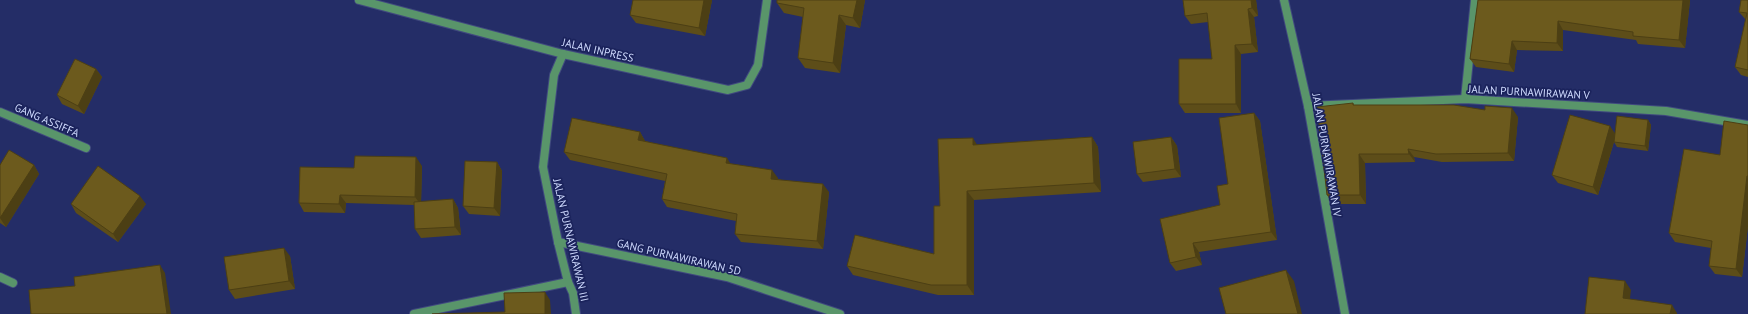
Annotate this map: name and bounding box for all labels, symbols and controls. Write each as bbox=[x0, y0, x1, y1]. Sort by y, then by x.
street label: JALAN INPRESS bbox=[560, 35, 635, 65]
street label: JALAN PURNAWIRAWAN V bbox=[1467, 82, 1591, 102]
street label: JALAN PURNAWIRAWAN IV bbox=[1309, 91, 1345, 219]
street label: GANG ASSIFFA bbox=[13, 100, 82, 140]
street label: JALAN PURNAWIRAWAN III bbox=[550, 176, 592, 303]
street label: GANG PURNAWIRAWAN 5D bbox=[616, 236, 742, 278]

